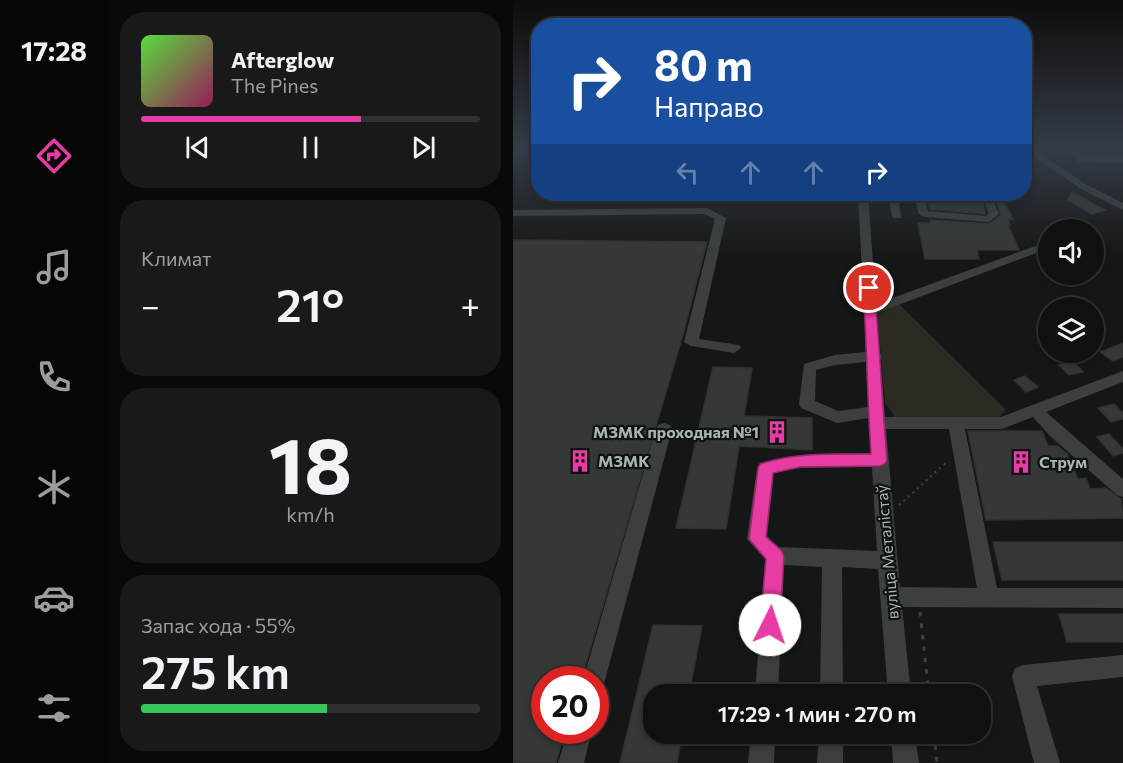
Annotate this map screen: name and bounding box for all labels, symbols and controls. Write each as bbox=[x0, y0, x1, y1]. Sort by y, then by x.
text: 17:28 bbox=[21, 34, 87, 67]
text: 80 m bbox=[654, 38, 753, 90]
icon: right bbox=[555, 42, 633, 120]
text: Afterglow bbox=[231, 46, 334, 73]
text: The Pines bbox=[231, 73, 318, 97]
text: Направо bbox=[654, 90, 764, 123]
icon: previous bbox=[181, 131, 214, 164]
icon: pause bbox=[294, 131, 327, 164]
icon: next bbox=[407, 131, 440, 164]
icon: directions bbox=[33, 135, 75, 177]
icon: left bbox=[671, 156, 704, 189]
icon: ahead bbox=[734, 156, 767, 189]
icon: ahead bbox=[797, 156, 830, 189]
icon: right bbox=[860, 156, 893, 189]
map controls bbox=[1038, 219, 1104, 363]
button: sound bbox=[1038, 219, 1104, 285]
icon: music bbox=[33, 246, 75, 288]
text: Климат bbox=[141, 246, 211, 270]
pin bbox=[843, 262, 894, 313]
icon: arrive bbox=[852, 271, 885, 304]
text: 21° bbox=[276, 276, 344, 331]
text: − bbox=[141, 284, 160, 325]
text: + bbox=[461, 284, 480, 325]
button: layers bbox=[1038, 297, 1104, 363]
icon: phone bbox=[33, 356, 75, 398]
text: 18 bbox=[269, 415, 352, 510]
building icon: МЗМК проходная №1 bbox=[764, 419, 790, 445]
place label: МЗМК проходная №1 bbox=[593, 422, 759, 441]
building icon: МЗМК bbox=[567, 448, 593, 474]
building icon: Струм bbox=[1008, 449, 1034, 475]
place label: МЗМК bbox=[598, 451, 649, 470]
place label: Струм bbox=[1039, 452, 1087, 471]
icon: climate bbox=[33, 466, 75, 508]
street label: вуліца Металістаў bbox=[871, 484, 902, 620]
text: km/h bbox=[286, 502, 335, 526]
icon: car bbox=[33, 577, 75, 619]
position arrow bbox=[738, 593, 802, 657]
text: Запас хода · 55% bbox=[141, 613, 295, 637]
text: 275 km bbox=[141, 643, 290, 698]
speed limit sign: 20 bbox=[531, 666, 609, 744]
icon: filters bbox=[33, 687, 75, 729]
text: 17:29 · 1 мин · 270 m bbox=[718, 700, 916, 727]

